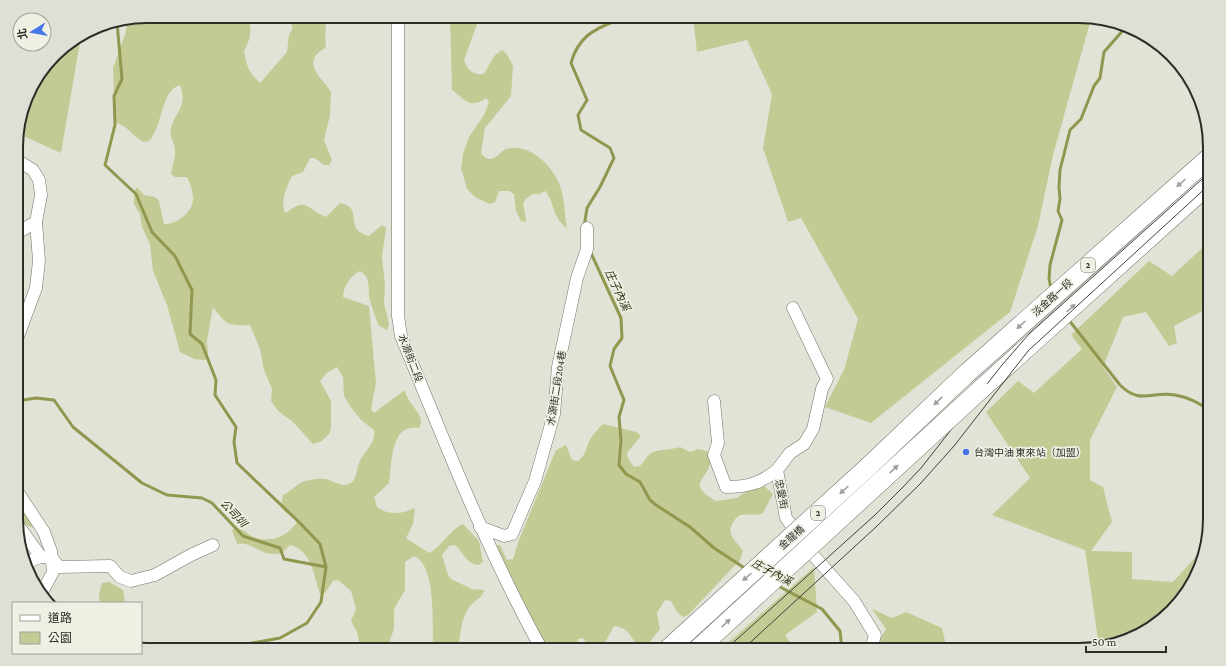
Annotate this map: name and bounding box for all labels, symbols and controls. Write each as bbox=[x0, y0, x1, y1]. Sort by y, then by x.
north arrow bbox=[12, 12, 52, 52]
text: 北 bbox=[15, 27, 29, 40]
one-way arrow bbox=[1176, 178, 1185, 187]
road number: 2 bbox=[1081, 258, 1095, 272]
water label: 庄子內溪 bbox=[603, 268, 634, 314]
street label: 淡金路一段 bbox=[1030, 277, 1075, 318]
one-way arrow bbox=[1067, 304, 1076, 313]
one-way arrow bbox=[1015, 321, 1026, 330]
street label: 水源街二段 bbox=[396, 333, 425, 383]
street label: 水源街二段204巷 bbox=[545, 350, 568, 426]
one-way arrow bbox=[933, 396, 943, 405]
marker: 台灣中油 東來站（加盟） bbox=[961, 447, 971, 457]
place label: 台灣中油 東來站（加盟） bbox=[974, 447, 1086, 458]
one-way arrow bbox=[888, 465, 899, 474]
street label: 忠愛街 bbox=[773, 478, 790, 510]
one-way arrow bbox=[839, 485, 848, 494]
water label: 公司圳 bbox=[218, 497, 251, 531]
road number: 2 bbox=[811, 506, 825, 520]
street label: 金龍橋 bbox=[777, 523, 806, 551]
water label: 庄子內溪 bbox=[750, 556, 796, 589]
one-way arrow bbox=[742, 572, 752, 582]
legend bbox=[12, 602, 142, 654]
text: 道路 bbox=[48, 611, 72, 625]
one-way arrow bbox=[720, 619, 731, 628]
scale bar bbox=[1086, 628, 1166, 654]
text: 公園 bbox=[48, 631, 72, 645]
text: 50 m bbox=[1092, 635, 1117, 649]

